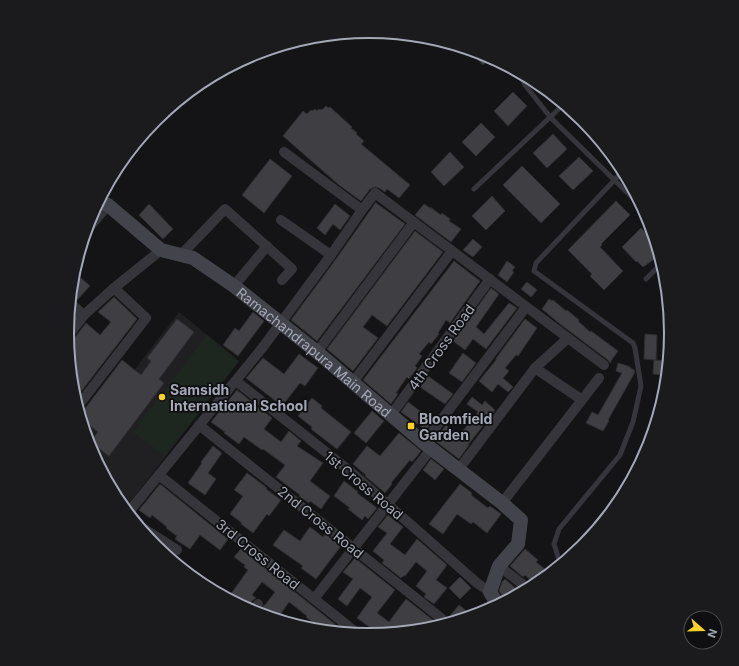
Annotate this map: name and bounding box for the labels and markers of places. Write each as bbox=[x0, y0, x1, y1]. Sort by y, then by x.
place label: Samsidh International School bbox=[170, 381, 307, 414]
marker: Samsidh International School bbox=[157, 392, 167, 402]
place label: Bloomfield Garden bbox=[419, 410, 492, 443]
marker: Bloomfield Garden bbox=[406, 421, 416, 431]

